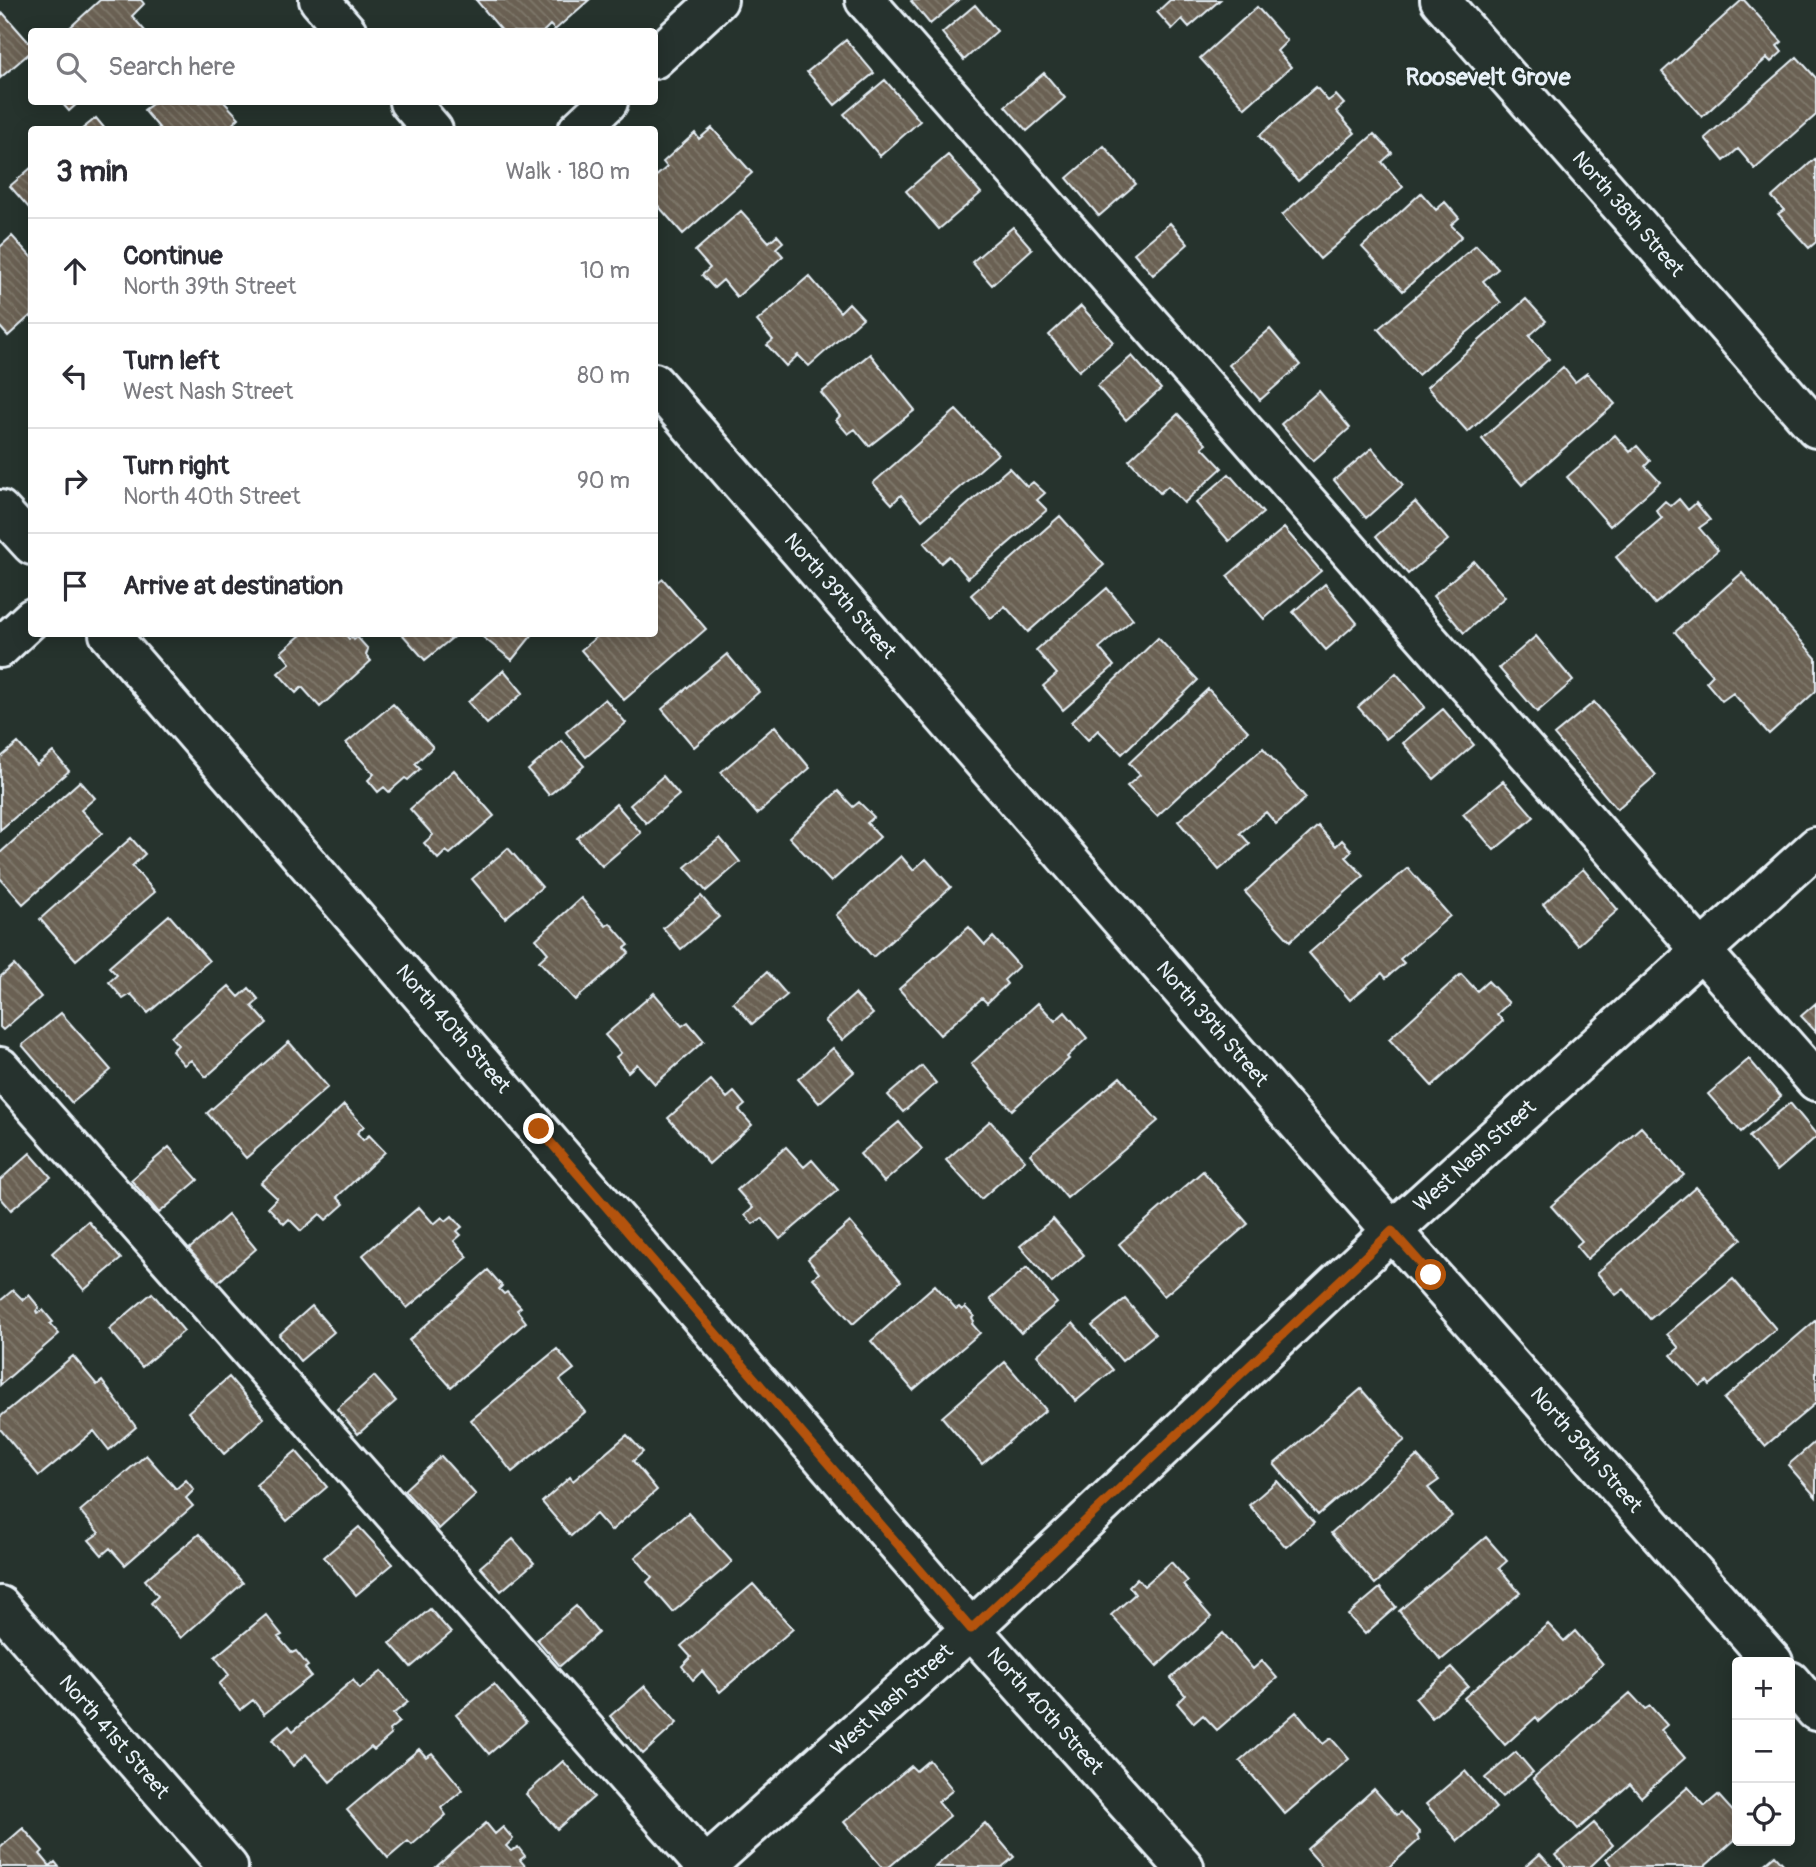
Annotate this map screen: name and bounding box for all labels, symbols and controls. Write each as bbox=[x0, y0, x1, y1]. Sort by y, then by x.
search box bbox=[28, 28, 658, 105]
icon: search bbox=[52, 48, 90, 86]
text: Search here bbox=[108, 51, 235, 83]
district label: Roosevelt Grove bbox=[1406, 63, 1572, 92]
street label: North 38th Street bbox=[1566, 146, 1690, 283]
text: 3 min bbox=[56, 153, 128, 190]
text: Walk · 180 m bbox=[505, 157, 630, 186]
text: Continue bbox=[123, 240, 223, 272]
icon: ahead bbox=[56, 252, 94, 290]
text: 10 m bbox=[580, 256, 630, 285]
text: North 39th Street bbox=[123, 272, 296, 301]
text: Turn left bbox=[123, 345, 219, 377]
icon: left bbox=[56, 357, 94, 395]
text: 80 m bbox=[577, 361, 630, 390]
text: West Nash Street bbox=[123, 377, 293, 406]
text: Turn right bbox=[123, 450, 229, 482]
icon: right bbox=[56, 462, 94, 500]
text: 90 m bbox=[577, 466, 630, 495]
text: North 40th Street bbox=[123, 482, 301, 511]
street label: North 39th Street bbox=[778, 527, 902, 665]
icon: arrive bbox=[56, 567, 94, 605]
text: Arrive at destination bbox=[123, 570, 343, 602]
street label: North 39th Street bbox=[1150, 955, 1274, 1093]
street label: North 40th Street bbox=[390, 959, 517, 1099]
street label: West Nash Street bbox=[1408, 1094, 1542, 1218]
route end bbox=[523, 1113, 554, 1144]
route start bbox=[1415, 1259, 1446, 1290]
street label: North 39th Street bbox=[1524, 1381, 1648, 1519]
street label: West Nash Street bbox=[825, 1638, 959, 1762]
street label: North 40th Street bbox=[981, 1642, 1110, 1781]
map controls bbox=[1732, 1657, 1795, 1846]
button: + bbox=[1732, 1657, 1795, 1720]
street label: North 41st Street bbox=[53, 1669, 176, 1805]
button: − bbox=[1732, 1720, 1795, 1783]
button: locate bbox=[1732, 1783, 1795, 1846]

